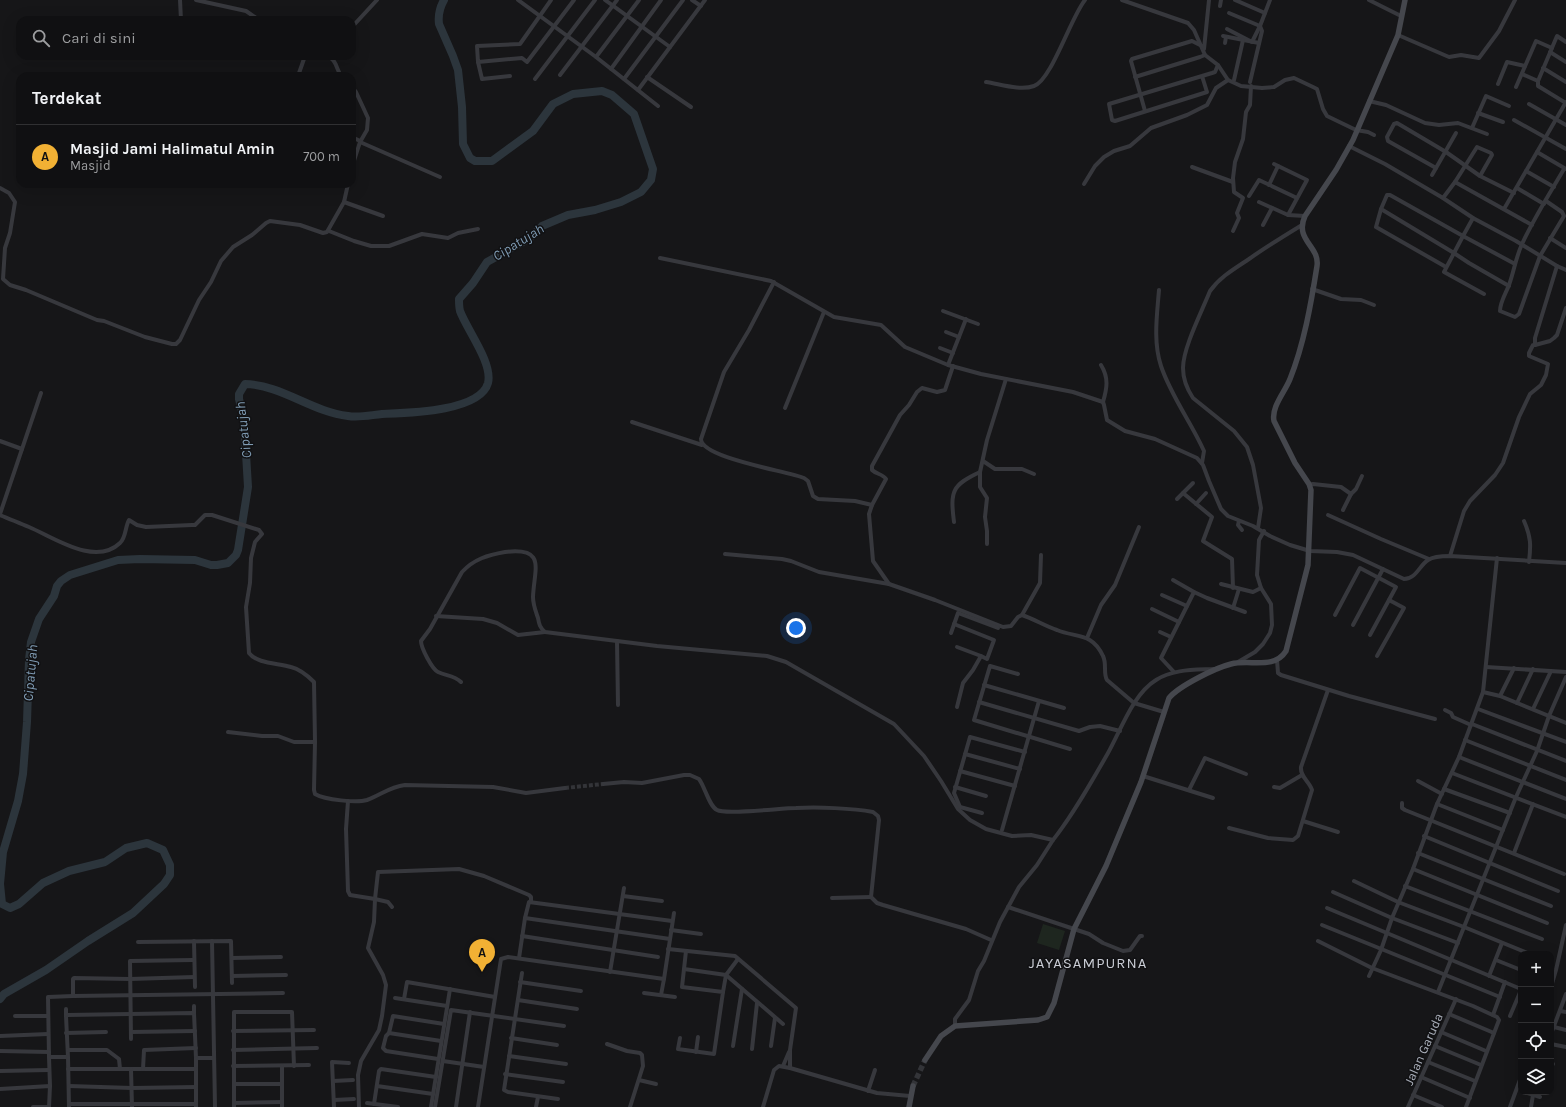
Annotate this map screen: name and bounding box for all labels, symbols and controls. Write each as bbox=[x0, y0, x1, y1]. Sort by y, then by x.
search box bbox=[16, 16, 356, 60]
icon: search bbox=[30, 27, 52, 49]
text: Cari di sini bbox=[62, 29, 136, 47]
text: Terdekat bbox=[32, 88, 101, 108]
text: Masjid Jami Halimatul Amin bbox=[70, 140, 275, 158]
text: A bbox=[41, 149, 49, 164]
text: 700 m bbox=[303, 149, 340, 164]
text: Masjid bbox=[70, 158, 111, 173]
water label: Cipatujah bbox=[490, 220, 547, 265]
water label: Cipatujah bbox=[232, 401, 255, 459]
your location bbox=[786, 618, 806, 638]
water label: Cipatujah bbox=[20, 644, 41, 702]
pin: A bbox=[469, 939, 495, 972]
map controls bbox=[1518, 951, 1554, 1095]
button: + bbox=[1518, 951, 1554, 987]
district label: JAYASAMPURNA bbox=[1029, 954, 1147, 972]
button: − bbox=[1518, 987, 1554, 1023]
street label: Jalan Garuda bbox=[1401, 1011, 1446, 1087]
button: locate bbox=[1518, 1023, 1554, 1059]
button: layers bbox=[1518, 1059, 1554, 1095]

